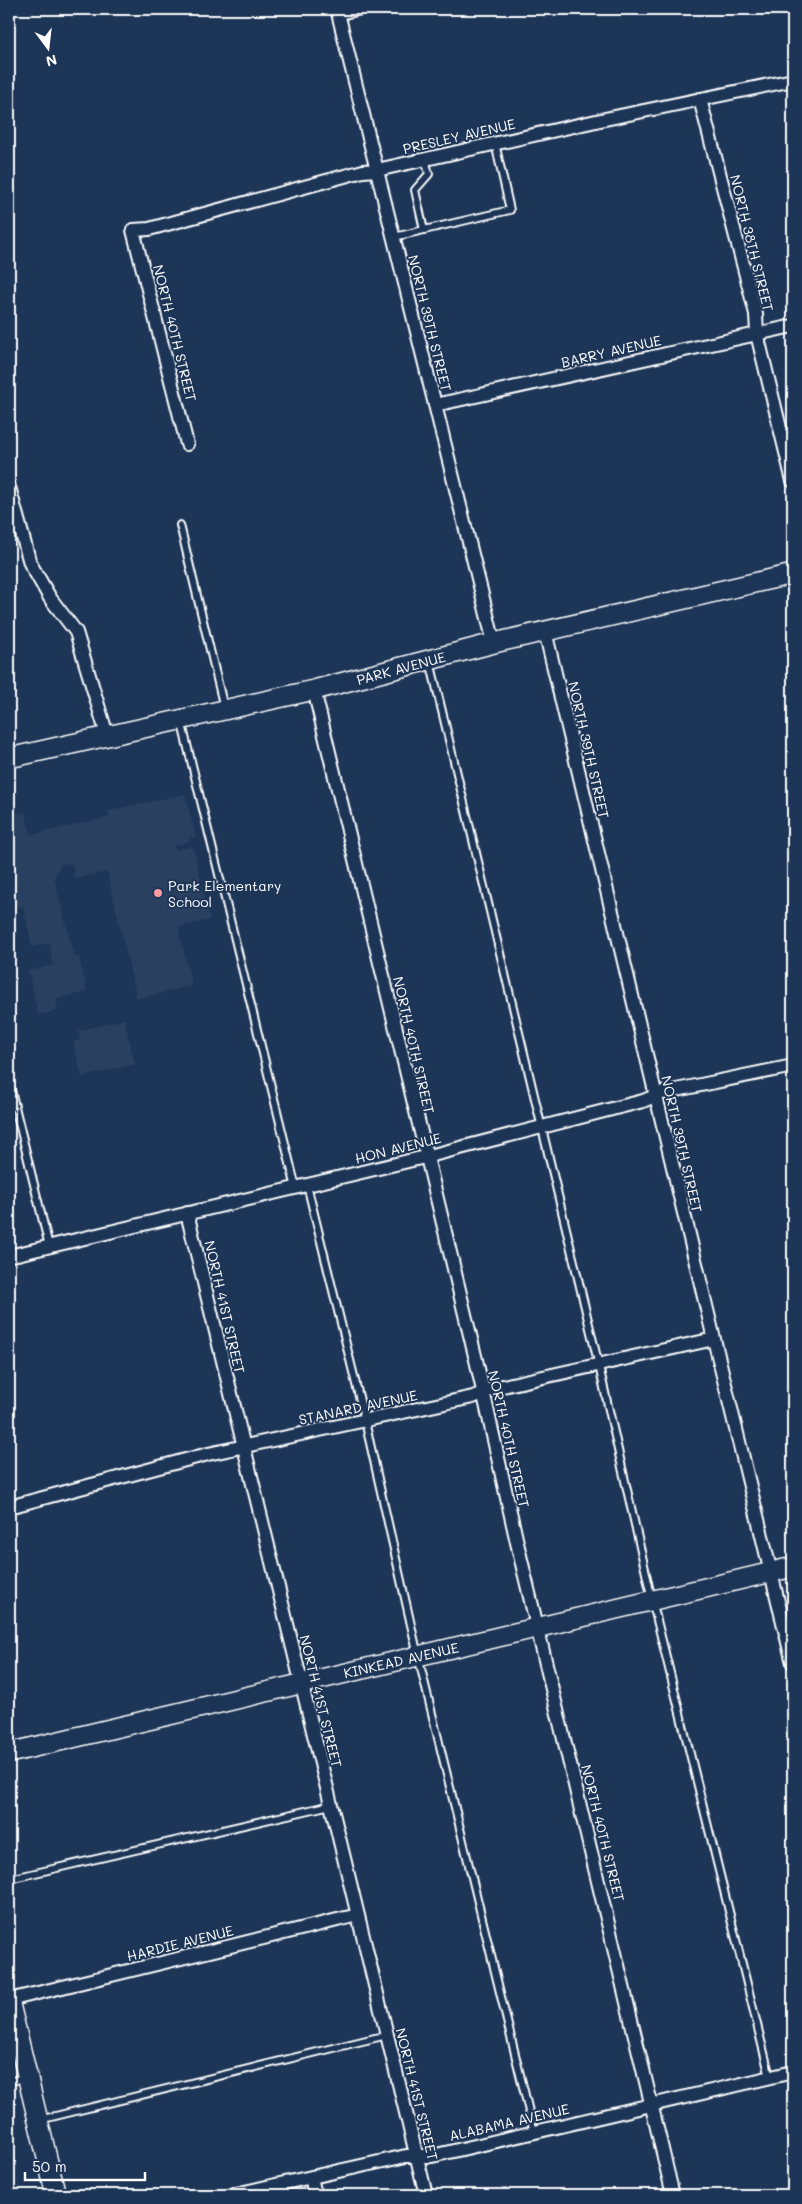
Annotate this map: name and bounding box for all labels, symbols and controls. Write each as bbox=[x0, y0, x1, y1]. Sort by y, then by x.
north arrow bbox=[22, 22, 72, 72]
text: N bbox=[44, 50, 59, 72]
street label: PRESLEY AVENUE bbox=[401, 114, 517, 158]
street label: NORTH 38TH STREET bbox=[726, 173, 778, 313]
street label: NORTH 39TH STREET bbox=[404, 253, 456, 393]
street label: NORTH 40TH STREET bbox=[149, 263, 201, 404]
street label: BARRY AVENUE bbox=[559, 330, 663, 372]
street label: PARK AVENUE bbox=[354, 647, 448, 689]
street label: NORTH 39TH STREET bbox=[564, 680, 614, 820]
place label: Park Elementary School bbox=[168, 876, 281, 911]
marker: Park Elementary School bbox=[152, 887, 164, 899]
street label: NORTH 40TH STREET bbox=[389, 975, 439, 1116]
street label: NORTH 39TH STREET bbox=[657, 1074, 707, 1214]
street label: HON AVENUE bbox=[353, 1128, 443, 1168]
street label: NORTH 41ST STREET bbox=[200, 1239, 250, 1375]
street label: NORTH 40TH STREET bbox=[484, 1369, 534, 1510]
street label: STANARD AVENUE bbox=[297, 1385, 419, 1429]
street label: NORTH 41ST STREET bbox=[295, 1633, 347, 1769]
street label: KINKEAD AVENUE bbox=[342, 1638, 460, 1682]
street label: NORTH 40TH STREET bbox=[577, 1763, 629, 1904]
street label: HARDIE AVENUE bbox=[125, 1921, 235, 1965]
street label: NORTH 41ST STREET bbox=[391, 2026, 443, 2162]
street label: ALABAMA AVENUE bbox=[447, 2099, 571, 2145]
scale bar bbox=[25, 2149, 145, 2181]
text: 50 m bbox=[32, 2156, 67, 2176]

